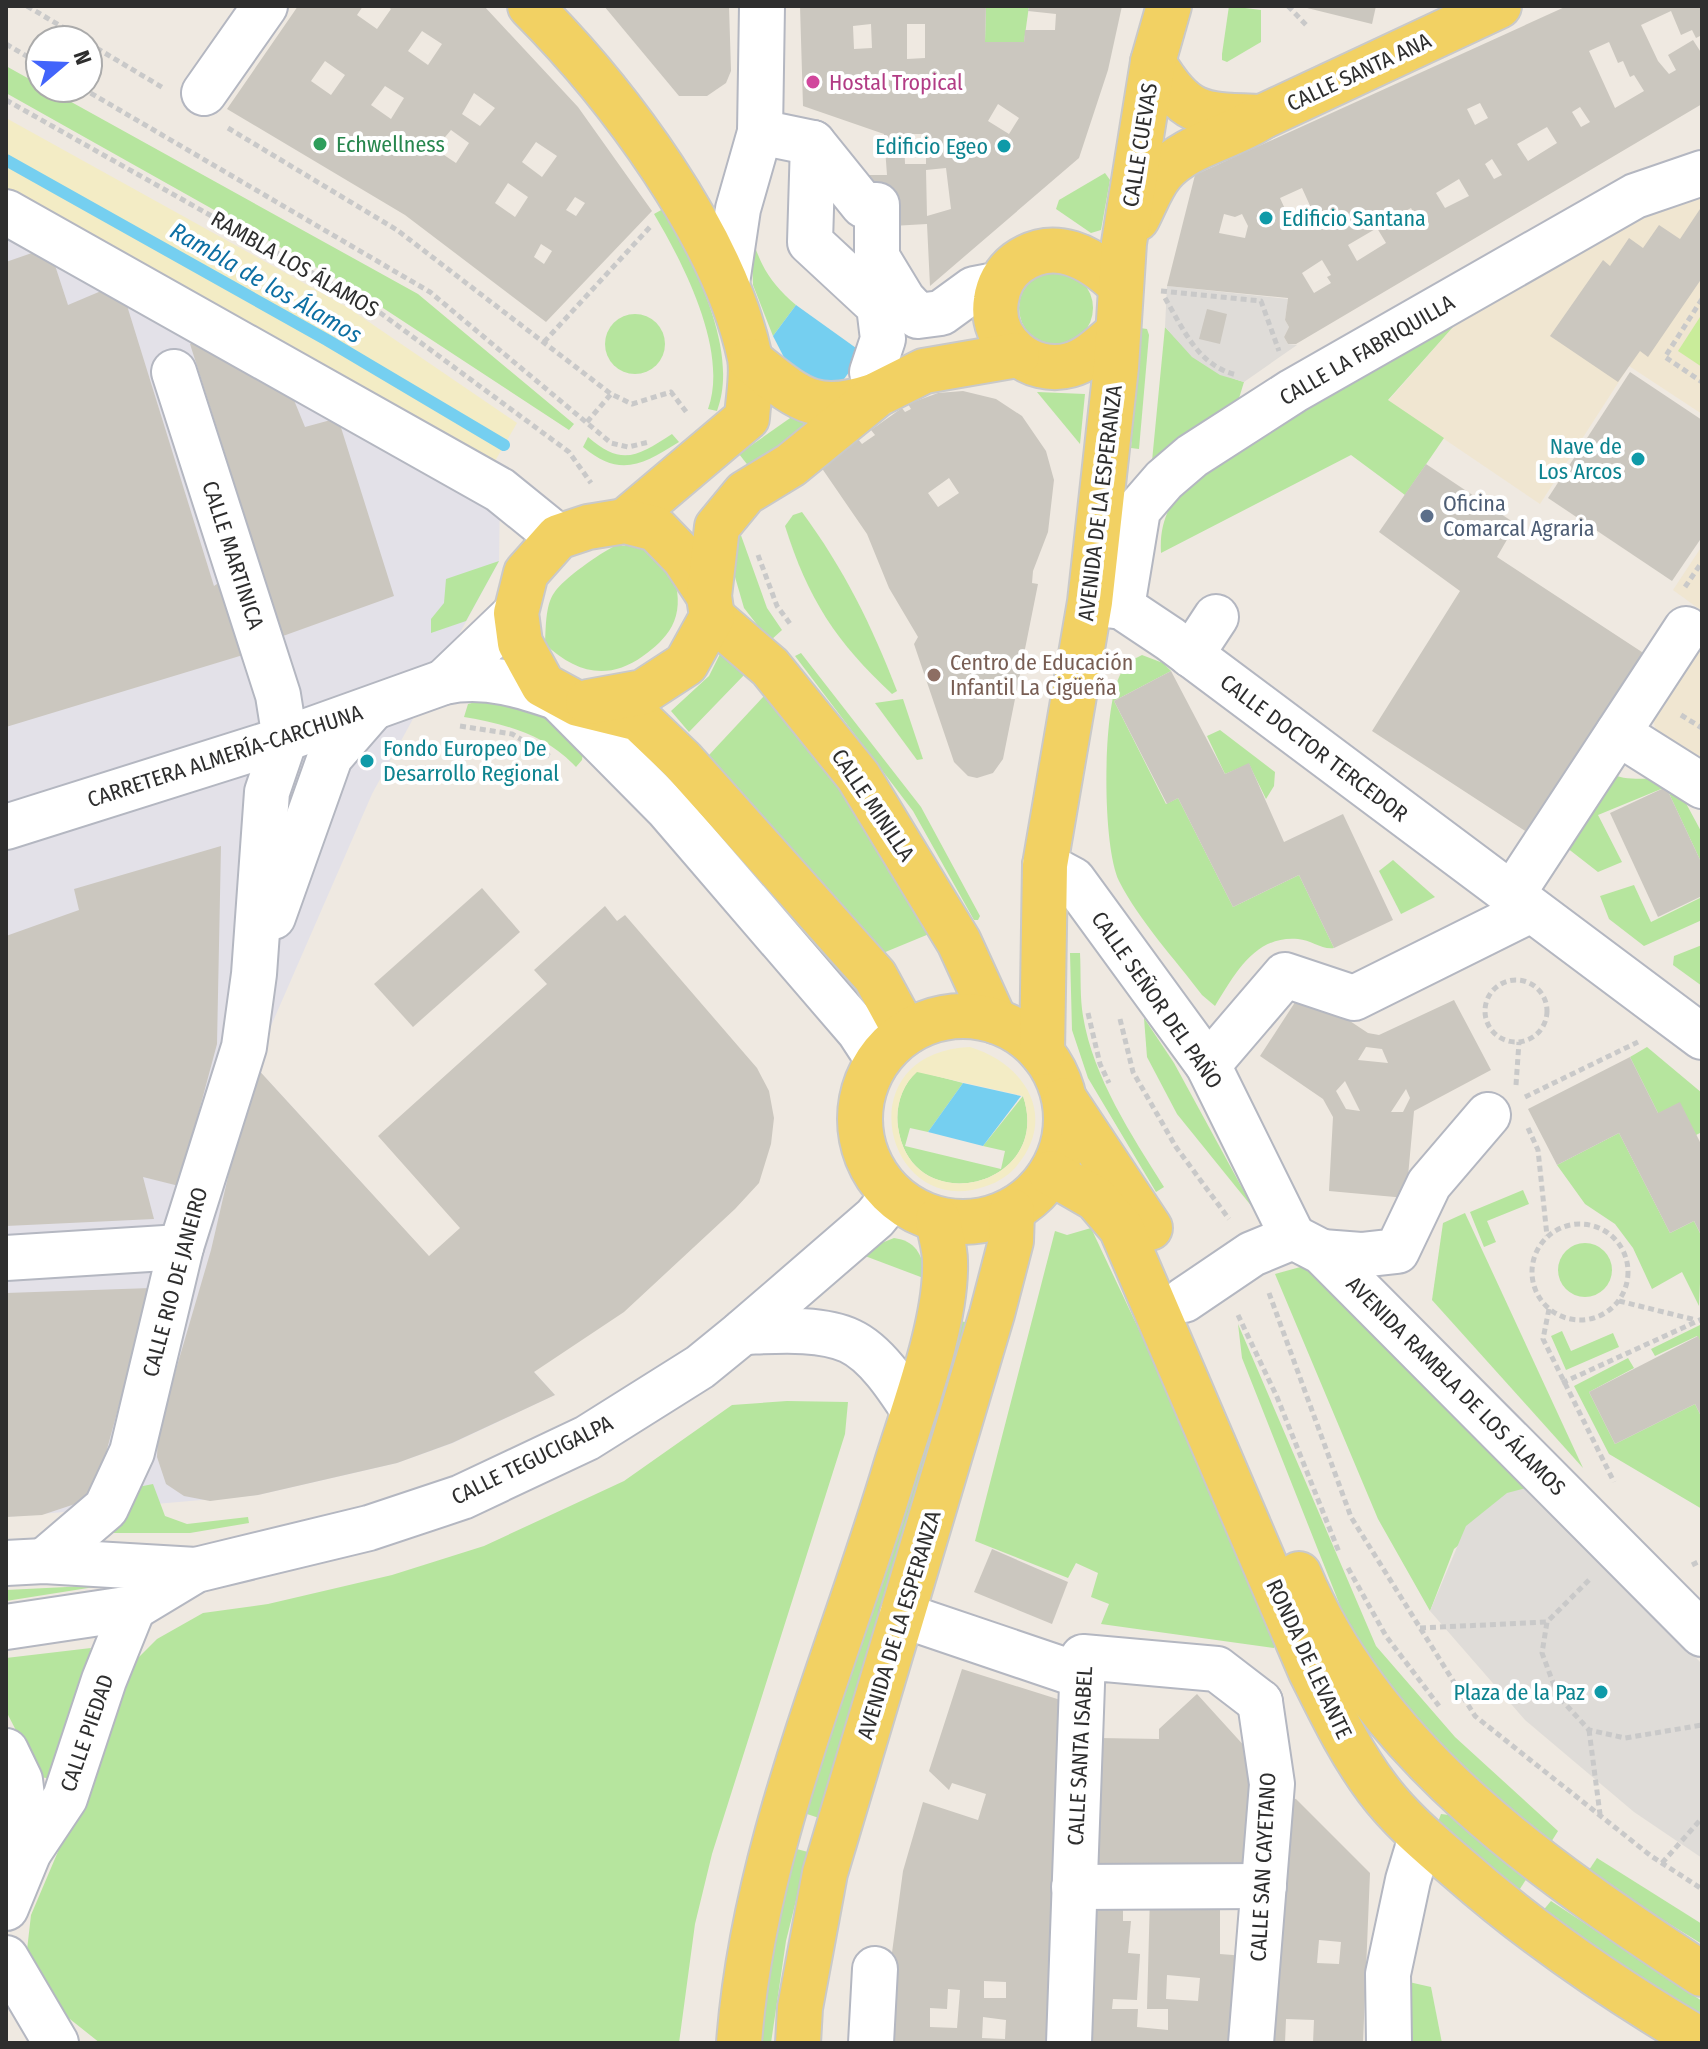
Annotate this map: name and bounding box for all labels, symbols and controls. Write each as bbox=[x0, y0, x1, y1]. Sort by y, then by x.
north arrow bbox=[24, 24, 104, 104]
street label: CALLE SANTA ANA bbox=[1283, 27, 1436, 117]
text: N bbox=[68, 47, 97, 68]
place label: Hostal Tropical bbox=[829, 69, 963, 96]
marker: Hostal Tropical bbox=[804, 73, 822, 91]
street label: CALLE CUEVAS bbox=[1117, 81, 1163, 209]
place label: Echwellness bbox=[336, 131, 445, 158]
place label: Edificio Egeo bbox=[875, 133, 988, 160]
marker: Echwellness bbox=[311, 135, 329, 153]
marker: Edificio Egeo bbox=[995, 137, 1013, 155]
street label: RAMBLA LOS ÁLAMOS bbox=[206, 205, 384, 323]
place label: Edificio Santana bbox=[1282, 205, 1426, 232]
marker: Edificio Santana bbox=[1257, 209, 1275, 227]
water label: Rambla de los Álamos bbox=[165, 216, 367, 349]
street label: CALLE LA FABRIQUILLA bbox=[1275, 289, 1460, 411]
street label: AVENIDA DE LA ESPERANZA bbox=[1072, 383, 1128, 623]
place label: Nave de Los Arcos bbox=[1538, 433, 1622, 485]
marker: Nave de Los Arcos bbox=[1629, 450, 1647, 468]
street label: CALLE MARTINICA bbox=[196, 477, 270, 633]
place label: Oficina Comarcal Agraria bbox=[1443, 490, 1595, 542]
marker: Oficina Comarcal Agraria bbox=[1418, 507, 1436, 525]
place label: Centro de Educación Infantil La Cigüeña bbox=[950, 649, 1133, 701]
marker: Centro de Educación Infantil La Cigüeña bbox=[925, 666, 943, 684]
street label: CALLE DOCTOR TERCEDOR bbox=[1215, 669, 1413, 827]
street label: CARRETERA ALMERÍA-CARCHUNA bbox=[84, 699, 366, 813]
place label: Fondo Europeo De Desarrollo Regional bbox=[383, 735, 559, 787]
street label: CALLE MINILLA bbox=[826, 744, 921, 867]
marker: Fondo Europeo De Desarrollo Regional bbox=[358, 752, 376, 770]
street label: CALLE SEÑOR DEL PAÑO bbox=[1086, 906, 1228, 1094]
street label: CALLE RIO DE JANEIRO bbox=[137, 1184, 213, 1380]
street label: AVENIDA RAMBLA DE LOS ÁLAMOS bbox=[1341, 1271, 1571, 1501]
street label: CALLE TEGUCIGALPA bbox=[447, 1409, 617, 1511]
street label: AVENIDA DE LA ESPERANZA bbox=[851, 1507, 947, 1743]
street label: RONDA DE LEVANTE bbox=[1260, 1575, 1358, 1743]
street label: CALLE SANTA ISABEL bbox=[1062, 1665, 1098, 1846]
street label: CALLE PIEDAD bbox=[54, 1671, 120, 1795]
place label: Plaza de la Paz bbox=[1454, 1679, 1585, 1706]
marker: Plaza de la Paz bbox=[1592, 1683, 1610, 1701]
street label: CALLE SAN CAYETANO bbox=[1245, 1772, 1281, 1962]

